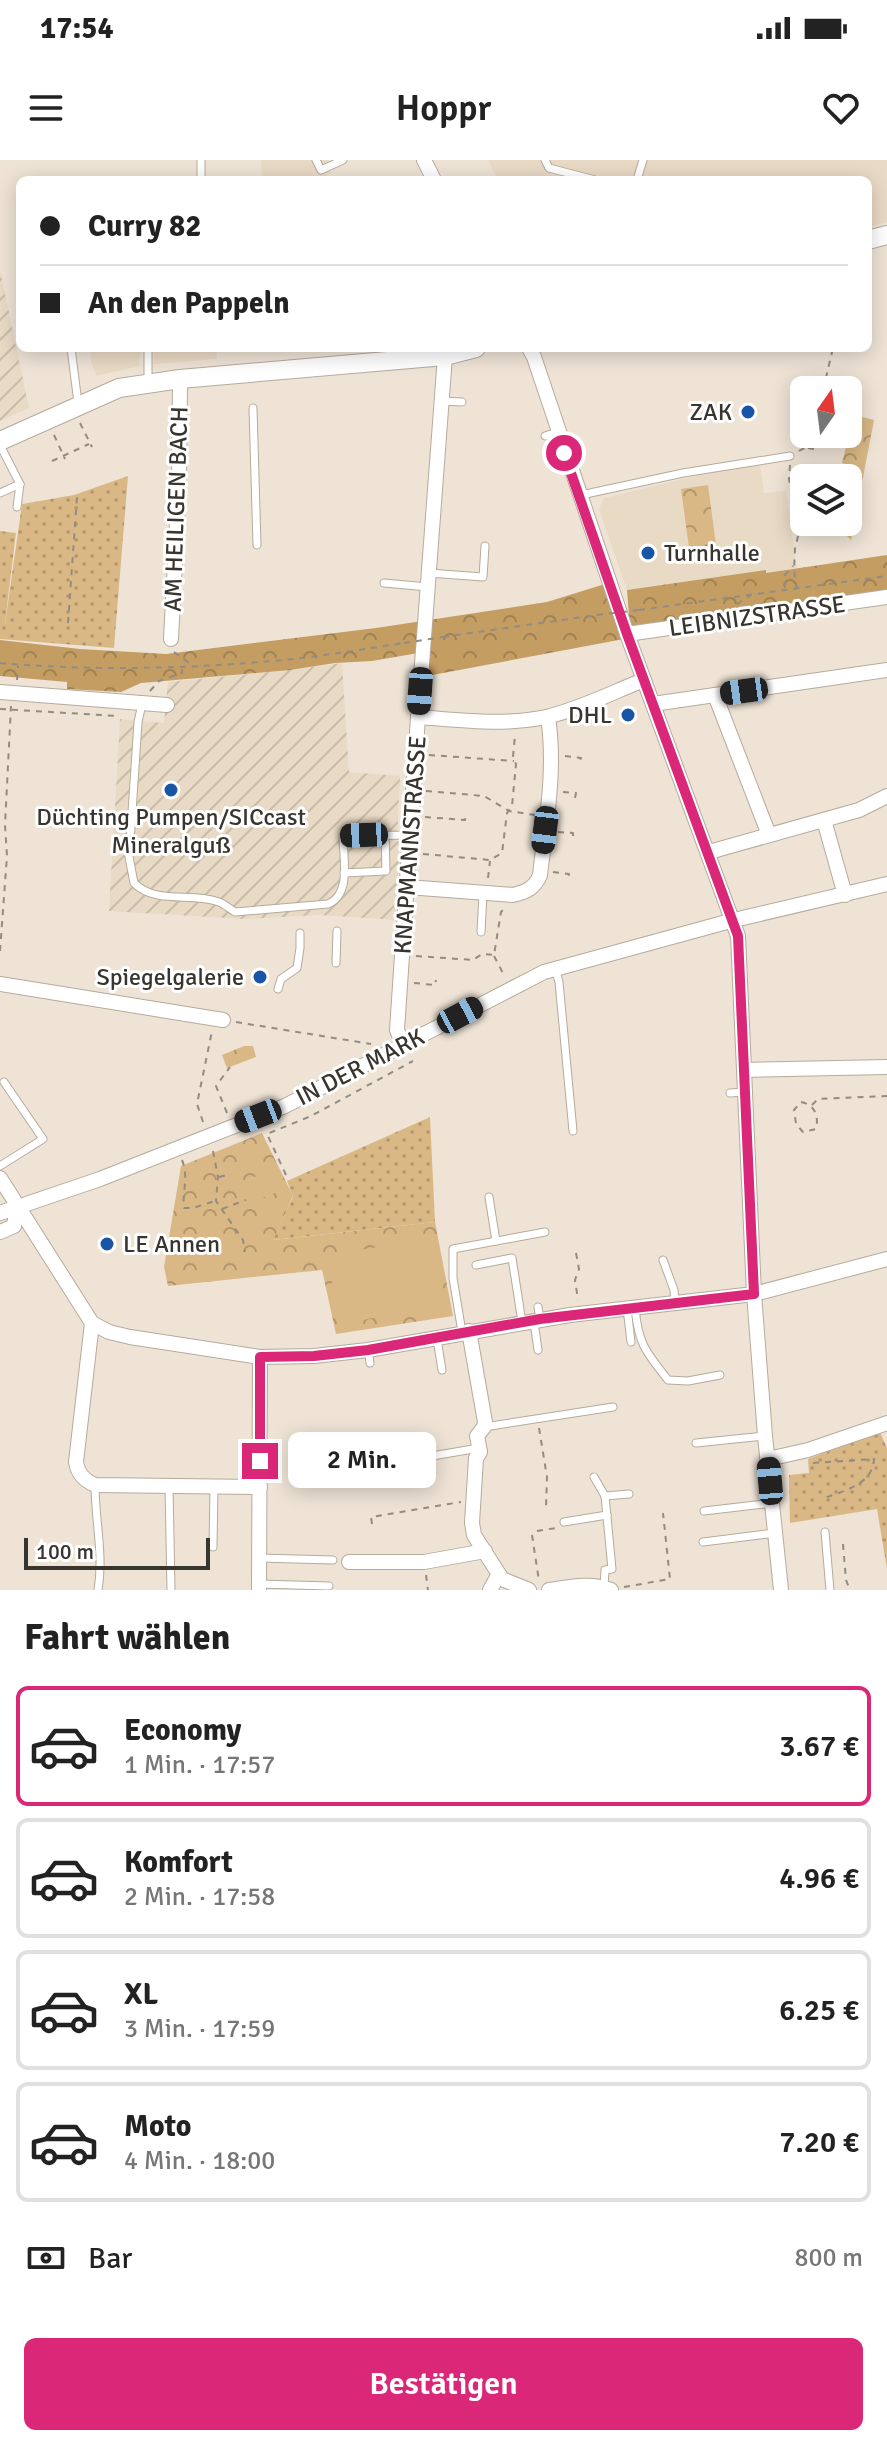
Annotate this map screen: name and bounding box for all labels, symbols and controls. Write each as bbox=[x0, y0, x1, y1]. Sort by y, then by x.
text: 17:54 bbox=[40, 10, 114, 47]
icon: menu bbox=[24, 86, 68, 130]
text: Hoppr bbox=[396, 86, 491, 131]
icon: heart bbox=[819, 86, 863, 130]
text: Curry 82 bbox=[88, 208, 201, 245]
text: An den Pappeln bbox=[88, 285, 290, 322]
north arrow bbox=[790, 376, 862, 448]
map controls bbox=[790, 376, 862, 536]
place label: ZAK bbox=[690, 397, 732, 427]
marker: ZAK bbox=[739, 403, 757, 421]
street label: AM HEILIGEN BACH bbox=[157, 406, 195, 612]
route start bbox=[546, 435, 582, 471]
button: layers bbox=[790, 464, 862, 536]
place label: Turnhalle bbox=[664, 538, 760, 568]
marker: Turnhalle bbox=[639, 544, 657, 562]
street label: LEIBNIZSTRASSE bbox=[667, 589, 847, 643]
car bbox=[406, 666, 434, 716]
car bbox=[719, 676, 769, 706]
place label: DHL bbox=[568, 700, 612, 730]
marker: DHL bbox=[619, 706, 637, 724]
street label: KNAPMANNSTRASSE bbox=[387, 735, 433, 955]
marker: Düchting Pumpen/SICcast Mineralguß bbox=[162, 781, 180, 799]
place label: Düchting Pumpen/SICcast Mineralguß bbox=[36, 802, 306, 860]
car bbox=[530, 805, 560, 855]
car bbox=[340, 822, 388, 848]
place label: Spiegelgalerie bbox=[96, 962, 244, 992]
marker: Spiegelgalerie bbox=[251, 968, 269, 986]
car bbox=[433, 993, 487, 1037]
street label: IN DER MARK bbox=[291, 1022, 429, 1112]
car bbox=[231, 1096, 285, 1136]
place label: LE Annen bbox=[123, 1229, 220, 1259]
marker: LE Annen bbox=[98, 1235, 116, 1253]
callout: 2 Min. bbox=[288, 1433, 436, 1489]
route end bbox=[242, 1443, 278, 1479]
text: 2 Min. bbox=[327, 1444, 397, 1476]
car bbox=[756, 1456, 784, 1506]
scale bar bbox=[24, 1534, 210, 1570]
text: 100 m bbox=[36, 1538, 94, 1565]
text: Fahrt wählen bbox=[24, 1615, 230, 1660]
icon: car bbox=[28, 1710, 100, 1782]
text: Economy bbox=[124, 1712, 241, 1749]
text: 3.67 € bbox=[779, 1728, 859, 1765]
text: 1 Min. · 17:57 bbox=[124, 1749, 275, 1781]
icon: car bbox=[28, 1842, 100, 1914]
text: Komfort bbox=[124, 1844, 233, 1881]
text: 4.96 € bbox=[779, 1860, 859, 1897]
text: 2 Min. · 17:58 bbox=[124, 1881, 275, 1913]
icon: car bbox=[28, 1974, 100, 2046]
text: XL bbox=[124, 1976, 158, 2013]
text: 6.25 € bbox=[779, 1992, 859, 2029]
text: 3 Min. · 17:59 bbox=[124, 2013, 275, 2045]
icon: car bbox=[28, 2106, 100, 2178]
text: Moto bbox=[124, 2108, 191, 2145]
text: 7.20 € bbox=[779, 2124, 859, 2161]
text: 4 Min. · 18:00 bbox=[124, 2145, 275, 2177]
icon: cash bbox=[24, 2236, 68, 2280]
text: Bar bbox=[88, 2240, 132, 2277]
text: 800 m bbox=[794, 2242, 863, 2274]
button: Bestätigen bbox=[24, 2338, 863, 2430]

